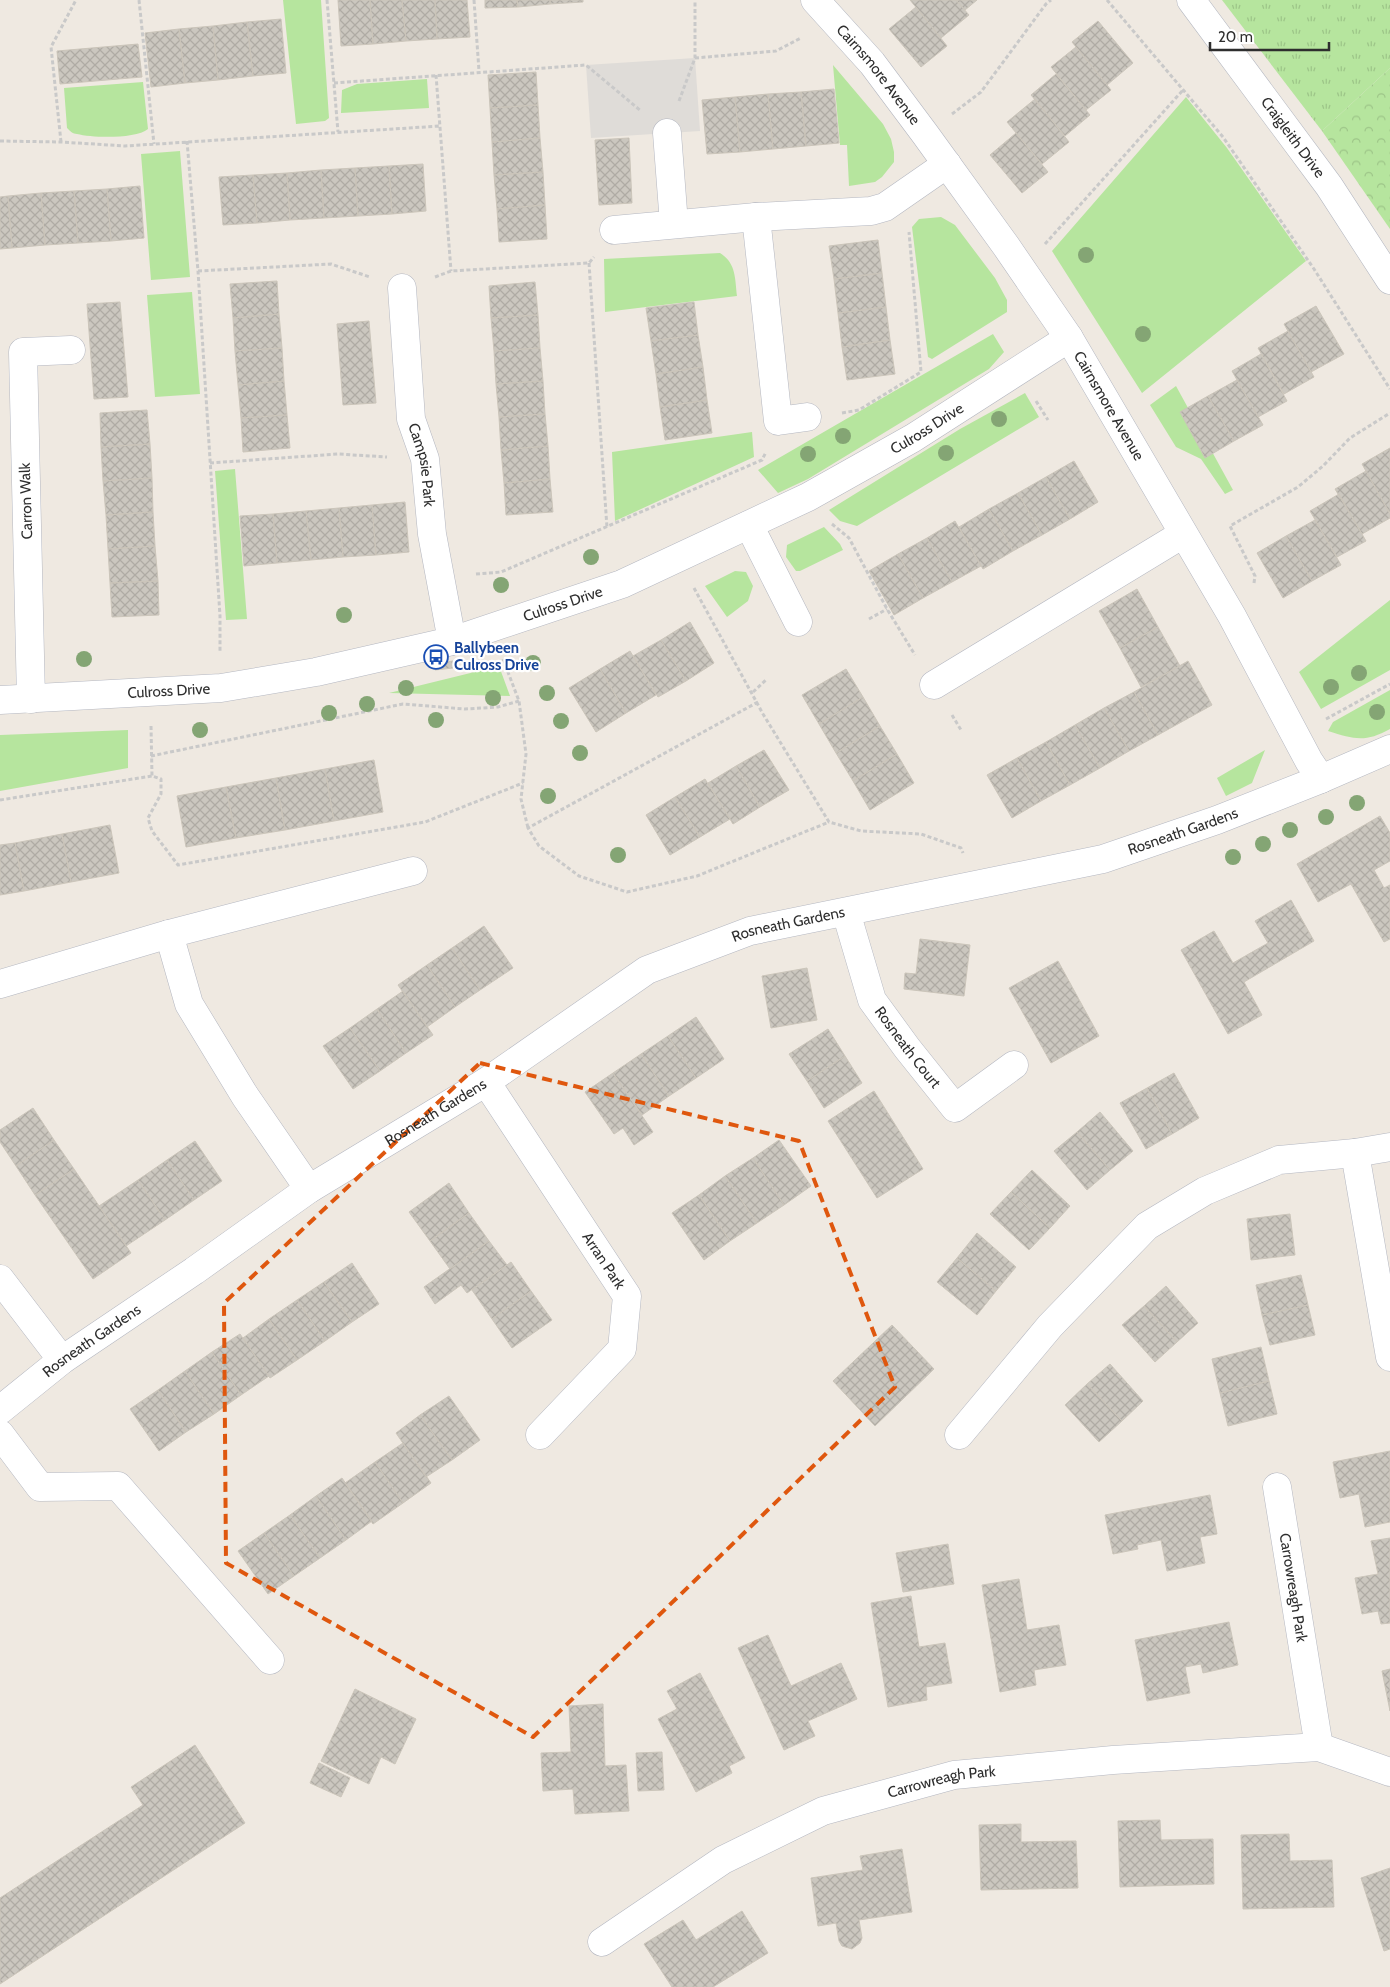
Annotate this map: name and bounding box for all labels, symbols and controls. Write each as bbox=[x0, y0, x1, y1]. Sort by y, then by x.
scale bar bbox=[1210, 20, 1329, 52]
street label: Cairnsmore Avenue bbox=[833, 21, 924, 129]
text: 20 m bbox=[1218, 28, 1253, 46]
street label: Craigleith Drive bbox=[1257, 93, 1329, 182]
street label: Cairnsmore Avenue bbox=[1070, 348, 1148, 464]
street label: Culross Drive bbox=[887, 399, 967, 458]
street label: Campsie Park bbox=[404, 421, 438, 508]
street label: Carron Walk bbox=[16, 462, 36, 540]
street label: Culross Drive bbox=[521, 582, 605, 626]
place label: Ballybeen Culross Drive bbox=[454, 639, 539, 674]
bus stop icon: Ballybeen Culross Drive bbox=[423, 644, 449, 670]
street label: Culross Drive bbox=[127, 680, 211, 702]
street label: Rosneath Gardens bbox=[1125, 804, 1241, 859]
street label: Rosneath Gardens bbox=[729, 903, 846, 946]
street label: Rosneath Court bbox=[871, 1003, 945, 1092]
street label: Rosneath Gardens bbox=[382, 1075, 490, 1150]
street label: Arran Park bbox=[578, 1229, 629, 1293]
street label: Rosneath Gardens bbox=[39, 1301, 144, 1381]
street label: Carrowreagh Park bbox=[1276, 1532, 1311, 1644]
street label: Carrowreagh Park bbox=[886, 1762, 997, 1802]

